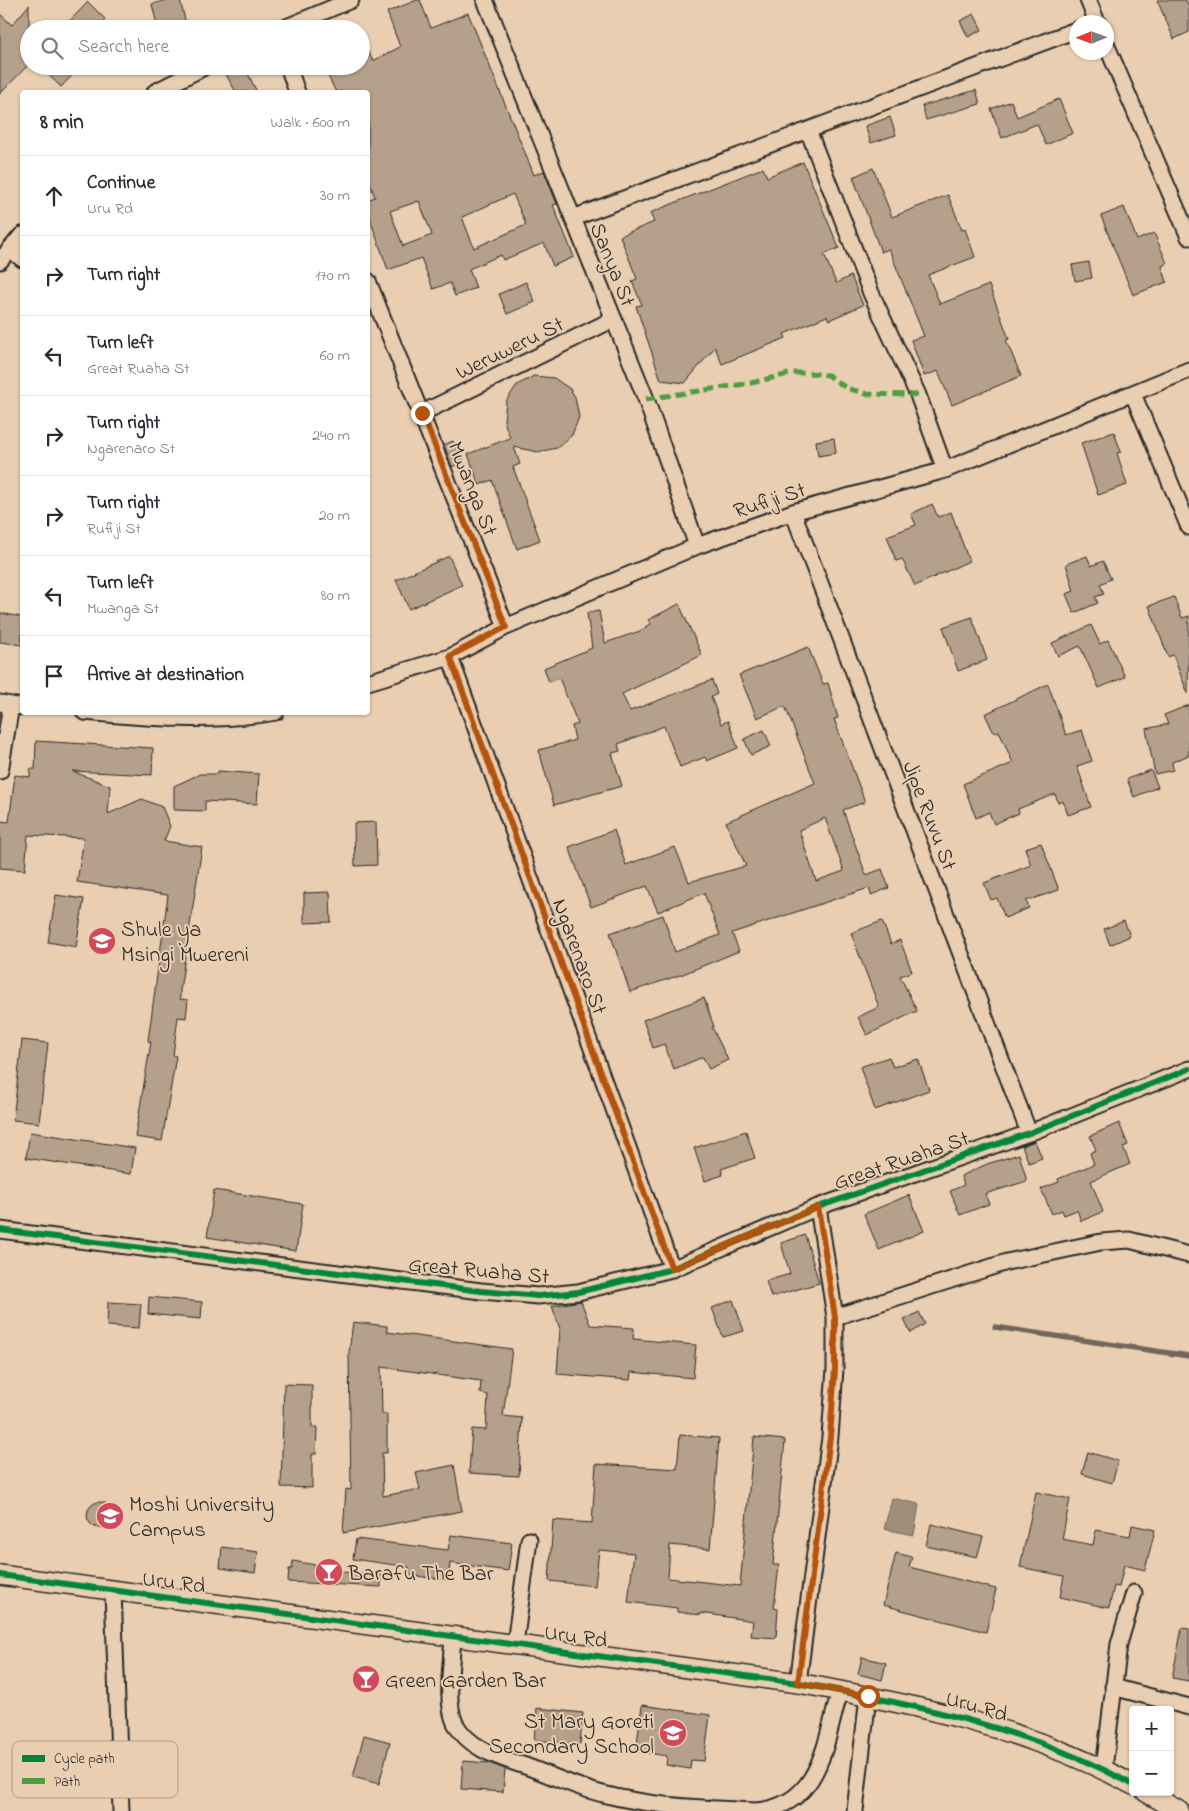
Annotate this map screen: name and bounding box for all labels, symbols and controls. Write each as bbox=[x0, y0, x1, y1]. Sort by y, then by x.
north arrow bbox=[1069, 15, 1114, 60]
search box bbox=[20, 20, 370, 75]
icon: search bbox=[38, 34, 66, 62]
text: Search here bbox=[78, 34, 169, 61]
text: 8 min bbox=[40, 108, 84, 138]
text: Walk · 600 m bbox=[271, 111, 350, 135]
text: Continue bbox=[87, 170, 155, 197]
icon: ahead bbox=[40, 182, 68, 210]
text: 30 m bbox=[320, 184, 350, 208]
text: Uru Rd bbox=[87, 197, 133, 221]
street label: Sanya St bbox=[579, 218, 643, 313]
icon: right bbox=[40, 262, 68, 290]
text: Turn right bbox=[87, 262, 160, 289]
text: 170 m bbox=[315, 264, 350, 288]
street label: Weruweru St bbox=[451, 309, 570, 390]
text: Turn left bbox=[87, 330, 154, 357]
icon: left bbox=[40, 342, 68, 370]
text: 60 m bbox=[320, 344, 350, 368]
text: Great Ruaha St bbox=[87, 357, 190, 381]
route end bbox=[411, 402, 434, 425]
text: Turn right bbox=[87, 410, 160, 437]
icon: right bbox=[40, 422, 68, 450]
text: 240 m bbox=[312, 424, 350, 448]
text: Ngarenaro St bbox=[87, 437, 175, 461]
street label: Mwanga St bbox=[437, 437, 505, 542]
street label: Rufiji St bbox=[730, 475, 811, 529]
text: Turn right bbox=[87, 490, 160, 517]
icon: right bbox=[40, 502, 68, 530]
text: 20 m bbox=[319, 504, 350, 528]
text: Rufiji St bbox=[87, 517, 141, 541]
text: Turn left bbox=[87, 570, 154, 597]
icon: left bbox=[40, 582, 68, 610]
text: 80 m bbox=[321, 584, 350, 608]
text: Mwanga St bbox=[87, 597, 159, 621]
icon: arrive bbox=[40, 662, 68, 690]
text: Arrive at destination bbox=[87, 662, 244, 689]
street label: Jipe Ruvu St bbox=[893, 757, 964, 876]
street label: Ngarenaro St bbox=[541, 895, 614, 1020]
place label: Shule ya Msingi Mwereni bbox=[121, 915, 249, 973]
school or university icon: Shule ya Msingi Mwereni bbox=[87, 926, 117, 956]
street label: Great Ruaha St bbox=[830, 1124, 974, 1200]
street label: Great Ruaha St bbox=[407, 1250, 551, 1294]
place label: Moshi University Campus bbox=[129, 1490, 274, 1547]
school or university icon: Moshi University Campus bbox=[95, 1501, 125, 1531]
bar icon: Barafu The Bar bbox=[314, 1557, 344, 1587]
place label: Barafu The Bar bbox=[347, 1559, 494, 1591]
street label: Uru Rd bbox=[140, 1564, 207, 1604]
street label: Uru Rd bbox=[542, 1618, 609, 1658]
bar icon: Green Garden Bar bbox=[351, 1664, 381, 1694]
place label: Green Garden Bar bbox=[385, 1666, 546, 1698]
street label: Uru Rd bbox=[941, 1684, 1011, 1732]
route start bbox=[857, 1685, 880, 1708]
map controls bbox=[1129, 1706, 1174, 1796]
button: + bbox=[1129, 1706, 1174, 1751]
place label: St Mary Goreti Secondary School bbox=[489, 1707, 654, 1765]
school or university icon: St Mary Goreti Secondary School bbox=[658, 1718, 688, 1748]
legend bbox=[12, 1741, 178, 1798]
text: Cycle path bbox=[54, 1749, 115, 1771]
button: − bbox=[1129, 1751, 1174, 1796]
text: Path bbox=[54, 1772, 80, 1793]

